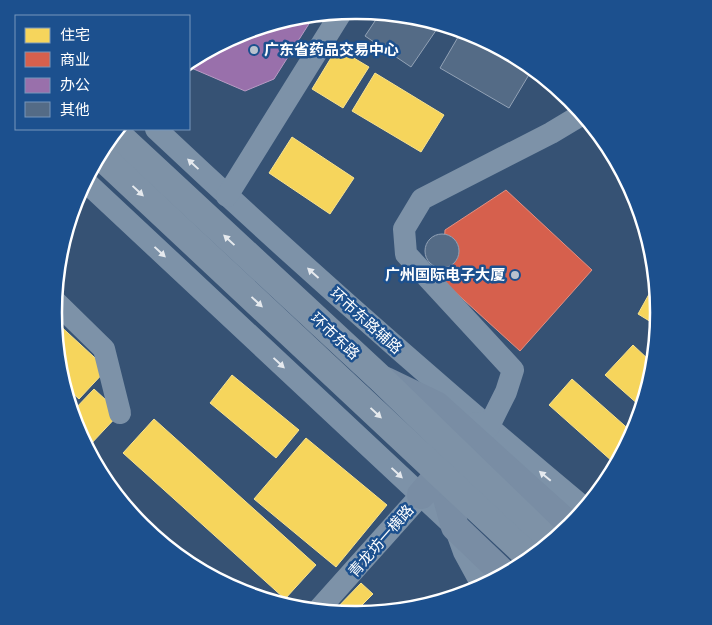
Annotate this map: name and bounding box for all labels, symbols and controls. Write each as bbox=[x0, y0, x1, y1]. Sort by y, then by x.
legend bbox=[15, 15, 190, 130]
text: 住宅 bbox=[60, 24, 90, 44]
place label: 广东省药品交易中心 bbox=[264, 39, 399, 59]
marker: 广东省药品交易中心 bbox=[248, 44, 260, 56]
text: 商业 bbox=[60, 49, 90, 69]
text: 办公 bbox=[60, 74, 90, 94]
text: 其他 bbox=[60, 99, 90, 119]
one-way arrow bbox=[187, 158, 199, 170]
one-way arrow bbox=[132, 185, 144, 197]
one-way arrow bbox=[223, 234, 236, 245]
one-way arrow bbox=[154, 246, 166, 258]
place label: 广州国际电子大厦 bbox=[385, 264, 505, 284]
one-way arrow bbox=[307, 267, 319, 279]
marker: 广州国际电子大厦 bbox=[509, 269, 521, 281]
street label: 环市东路辅路 bbox=[327, 284, 405, 358]
one-way arrow bbox=[251, 296, 263, 308]
street label: 环市东路 bbox=[307, 309, 363, 363]
one-way arrow bbox=[272, 357, 284, 369]
one-way arrow bbox=[370, 407, 382, 419]
one-way arrow bbox=[391, 467, 403, 479]
one-way arrow bbox=[539, 470, 552, 481]
street label: 青龙坊一横路 bbox=[343, 500, 417, 581]

